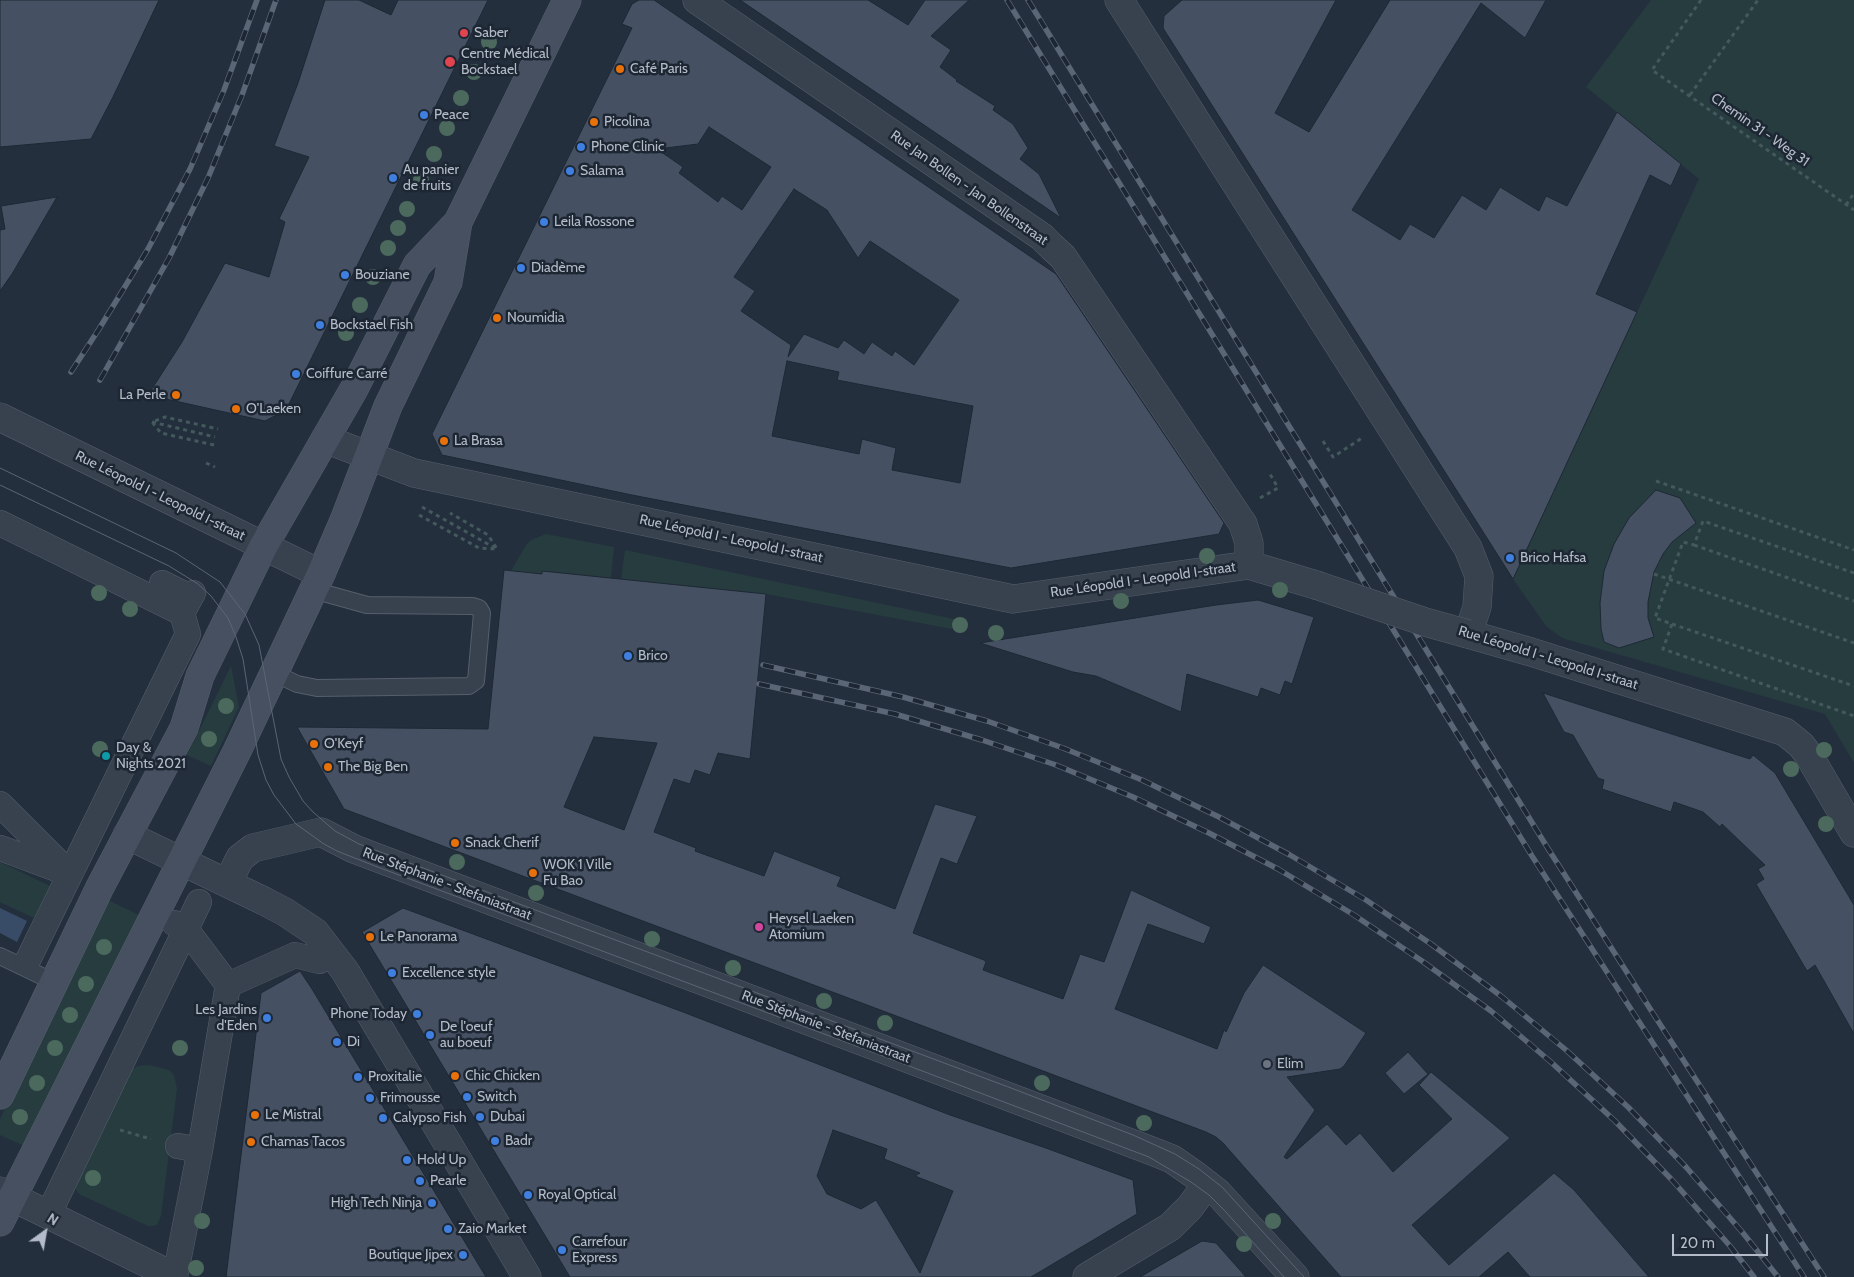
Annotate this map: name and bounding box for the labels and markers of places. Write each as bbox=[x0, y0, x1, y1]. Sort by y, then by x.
place label: Saber bbox=[474, 25, 508, 41]
marker: Saber bbox=[458, 27, 470, 39]
place label: Centre Médical Bockstael bbox=[461, 46, 549, 78]
marker: Centre Médical Bockstael bbox=[443, 55, 457, 69]
place label: Café Paris bbox=[630, 61, 688, 77]
marker: Café Paris bbox=[614, 63, 626, 75]
place label: Peace bbox=[434, 107, 469, 123]
marker: Peace bbox=[418, 109, 430, 121]
place label: Picolina bbox=[604, 114, 650, 130]
marker: Picolina bbox=[588, 116, 600, 128]
place label: Phone Clinic bbox=[591, 139, 664, 155]
marker: Phone Clinic bbox=[575, 141, 587, 153]
place label: Au panier de fruits bbox=[403, 162, 459, 194]
place label: Salama bbox=[580, 163, 624, 179]
marker: Salama bbox=[564, 165, 576, 177]
marker: Au panier de fruits bbox=[387, 172, 399, 184]
place label: Leila Rossone bbox=[554, 214, 634, 230]
marker: Leila Rossone bbox=[538, 216, 550, 228]
place label: Diadème bbox=[531, 260, 585, 276]
marker: Diadème bbox=[515, 262, 527, 274]
place label: Bouziane bbox=[355, 267, 410, 283]
marker: Bouziane bbox=[339, 269, 351, 281]
place label: Noumidia bbox=[507, 310, 564, 326]
marker: Noumidia bbox=[491, 312, 503, 324]
place label: Bockstael Fish bbox=[330, 317, 413, 333]
marker: Bockstael Fish bbox=[314, 319, 326, 331]
place label: Coiffure Carré bbox=[306, 366, 387, 382]
marker: Coiffure Carré bbox=[290, 368, 302, 380]
place label: La Perle bbox=[119, 387, 166, 403]
marker: La Perle bbox=[170, 389, 182, 401]
place label: O'Laeken bbox=[246, 401, 301, 417]
marker: O'Laeken bbox=[230, 403, 242, 415]
place label: La Brasa bbox=[454, 433, 503, 449]
marker: La Brasa bbox=[438, 435, 450, 447]
place label: Brico Hafsa bbox=[1520, 550, 1586, 566]
marker: Brico Hafsa bbox=[1504, 552, 1516, 564]
place label: Brico bbox=[638, 648, 668, 664]
marker: Brico bbox=[622, 650, 634, 662]
place label: O'Keyf bbox=[324, 736, 363, 752]
marker: O'Keyf bbox=[308, 738, 320, 750]
place label: Day & Nights 2021 bbox=[116, 740, 186, 772]
marker: Day & Nights 2021 bbox=[100, 750, 112, 762]
place label: The Big Ben bbox=[338, 759, 408, 775]
marker: The Big Ben bbox=[322, 761, 334, 773]
place label: Snack Cherif bbox=[465, 835, 539, 851]
marker: Snack Cherif bbox=[449, 837, 461, 849]
place label: WOK 1 Ville Fu Bao bbox=[543, 857, 612, 890]
marker: WOK 1 Ville Fu Bao bbox=[527, 867, 539, 879]
place label: Heysel Laeken Atomium bbox=[769, 911, 854, 944]
marker: Heysel Laeken Atomium bbox=[753, 921, 765, 933]
place label: Le Panorama bbox=[380, 929, 457, 945]
marker: Le Panorama bbox=[364, 931, 376, 943]
place label: Excellence style bbox=[402, 965, 496, 981]
marker: Excellence style bbox=[386, 967, 398, 979]
place label: Les Jardins d'Eden bbox=[195, 1002, 257, 1034]
place label: Phone Today bbox=[330, 1006, 407, 1022]
marker: Phone Today bbox=[411, 1008, 423, 1020]
marker: Les Jardins d'Eden bbox=[261, 1012, 273, 1024]
place label: De l'oeuf au boeuf bbox=[440, 1019, 493, 1052]
marker: De l'oeuf au boeuf bbox=[424, 1029, 436, 1041]
place label: Di bbox=[347, 1034, 360, 1050]
marker: Di bbox=[331, 1036, 343, 1048]
place label: Elim bbox=[1277, 1056, 1303, 1072]
marker: Elim bbox=[1261, 1058, 1273, 1070]
place label: Chic Chicken bbox=[465, 1068, 540, 1084]
place label: Proxitalie bbox=[368, 1069, 422, 1085]
marker: Chic Chicken bbox=[449, 1070, 461, 1082]
marker: Proxitalie bbox=[352, 1071, 364, 1083]
place label: Switch bbox=[477, 1089, 517, 1105]
place label: Frimousse bbox=[380, 1090, 440, 1106]
marker: Switch bbox=[461, 1091, 473, 1103]
marker: Frimousse bbox=[364, 1092, 376, 1104]
place label: Le Mistral bbox=[265, 1107, 321, 1123]
marker: Le Mistral bbox=[249, 1109, 261, 1121]
place label: Dubai bbox=[490, 1109, 525, 1125]
place label: Calypso Fish bbox=[393, 1110, 467, 1126]
marker: Dubai bbox=[474, 1111, 486, 1123]
marker: Calypso Fish bbox=[377, 1112, 389, 1124]
place label: Badr bbox=[505, 1133, 532, 1149]
place label: Chamas Tacos bbox=[261, 1134, 345, 1150]
marker: Badr bbox=[489, 1135, 501, 1147]
marker: Chamas Tacos bbox=[245, 1136, 257, 1148]
place label: Hold Up bbox=[417, 1152, 466, 1168]
marker: Hold Up bbox=[401, 1154, 413, 1166]
place label: Pearle bbox=[430, 1173, 467, 1189]
marker: Pearle bbox=[414, 1175, 426, 1187]
place label: Royal Optical bbox=[538, 1187, 616, 1203]
marker: Royal Optical bbox=[522, 1189, 534, 1201]
place label: High Tech Ninja bbox=[331, 1195, 422, 1211]
marker: High Tech Ninja bbox=[426, 1197, 438, 1209]
place label: Zaio Market bbox=[458, 1221, 526, 1237]
marker: Zaio Market bbox=[442, 1223, 454, 1235]
place label: Carrefour Express bbox=[572, 1234, 627, 1266]
marker: Carrefour Express bbox=[556, 1244, 568, 1256]
place label: Boutique Jipex bbox=[369, 1247, 453, 1263]
marker: Boutique Jipex bbox=[457, 1249, 469, 1261]

